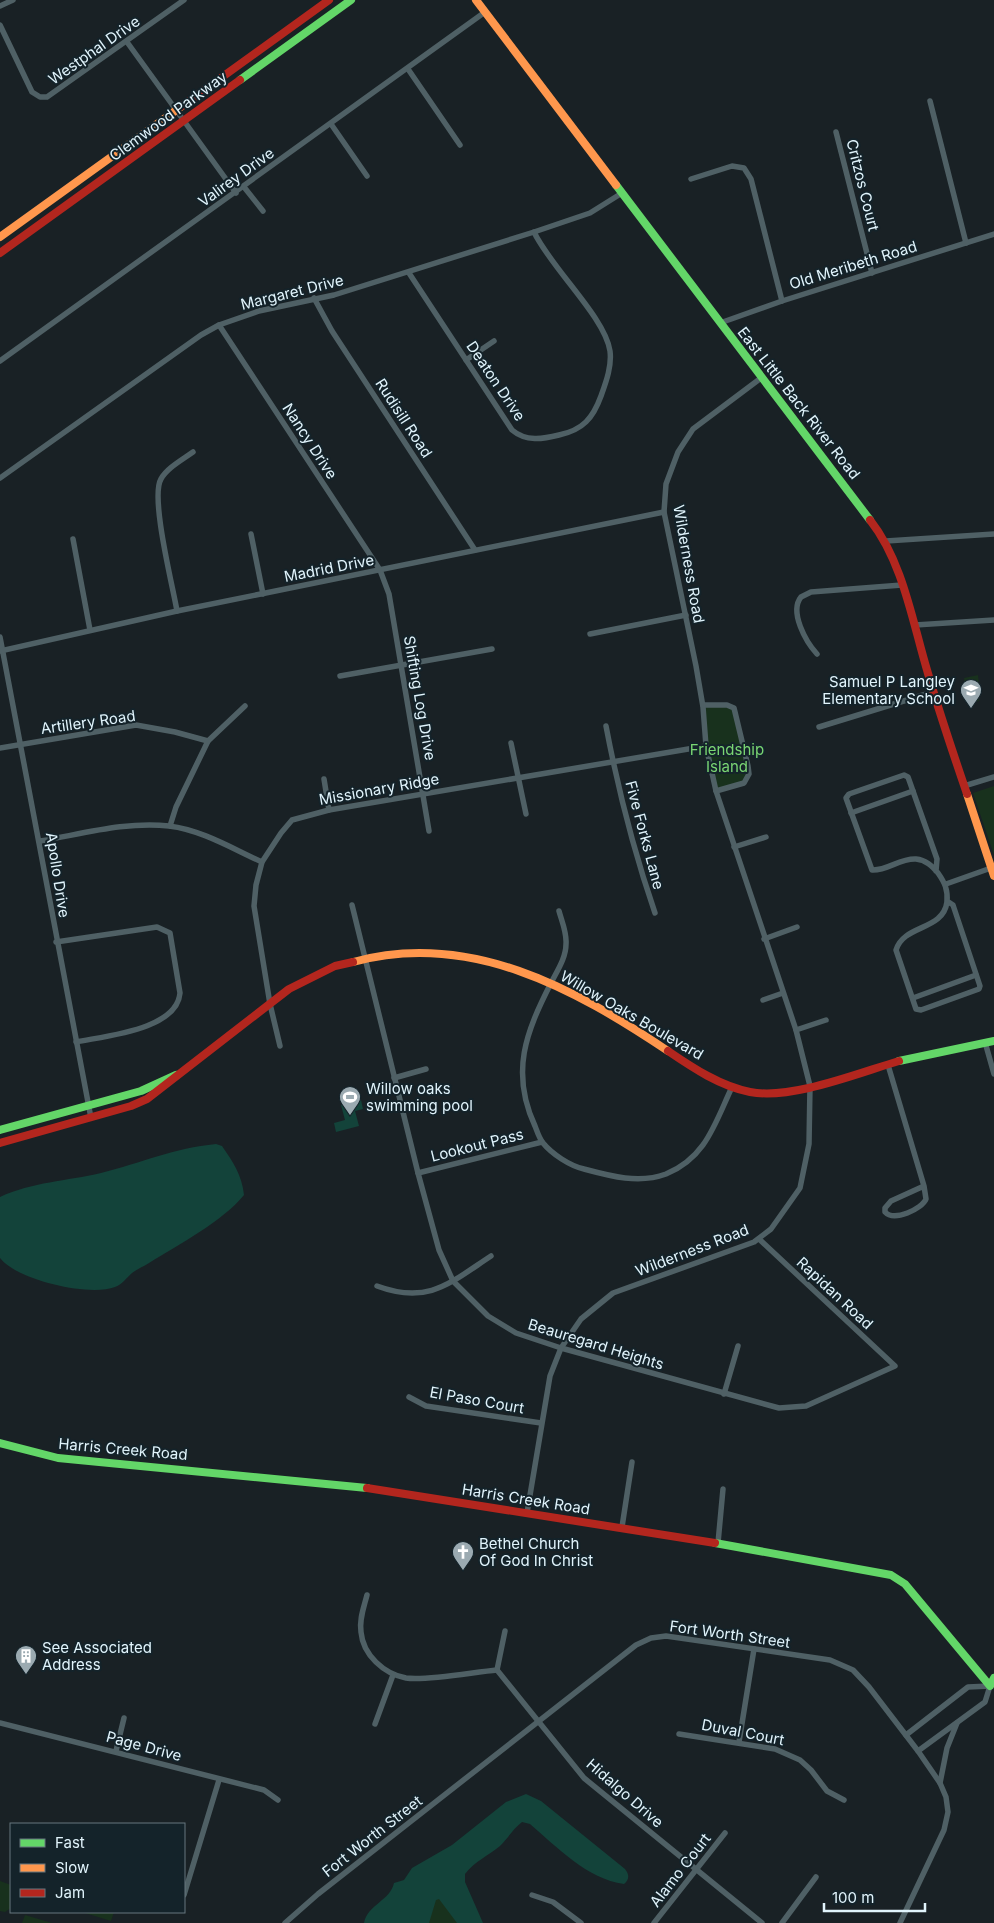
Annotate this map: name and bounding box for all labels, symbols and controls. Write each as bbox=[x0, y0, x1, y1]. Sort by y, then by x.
street label: Westphal Drive bbox=[45, 11, 143, 89]
street label: Clemwood Parkway bbox=[105, 67, 231, 165]
street label: Critzos Court bbox=[842, 137, 884, 233]
street label: Valirey Drive bbox=[194, 143, 278, 211]
street label: Old Meribeth Road bbox=[787, 237, 919, 293]
street label: Margaret Drive bbox=[239, 270, 345, 314]
street label: East Little Back River Road bbox=[734, 323, 864, 483]
street label: Deaton Drive bbox=[462, 337, 530, 425]
street label: Rudisill Road bbox=[371, 375, 437, 461]
street label: Nancy Drive bbox=[278, 399, 342, 483]
street label: Wilderness Road bbox=[669, 503, 709, 625]
street label: Madrid Drive bbox=[282, 550, 376, 586]
street label: Shifting Log Drive bbox=[400, 634, 440, 762]
place label: Samuel P Langley Elementary School bbox=[822, 672, 956, 708]
school or university icon: Samuel P Langley Elementary School bbox=[959, 678, 983, 709]
street label: Artillery Road bbox=[39, 706, 137, 738]
park label: Friendship Island bbox=[690, 740, 764, 776]
street label: Missionary Ridge bbox=[317, 769, 441, 809]
street label: Five Forks Lane bbox=[621, 779, 669, 891]
street label: Apollo Drive bbox=[42, 831, 74, 919]
street label: Willow Oaks Boulevard bbox=[557, 966, 707, 1064]
place label: Willow oaks swimming pool bbox=[366, 1079, 473, 1115]
sports icon: Willow oaks swimming pool bbox=[338, 1085, 362, 1116]
street label: Lookout Pass bbox=[429, 1124, 526, 1166]
street label: Wilderness Road bbox=[633, 1220, 751, 1280]
street label: Rapidan Road bbox=[793, 1253, 877, 1333]
street label: Beauregard Heights bbox=[526, 1314, 666, 1374]
street label: El Paso Court bbox=[428, 1382, 526, 1418]
street label: Harris Creek Road bbox=[58, 1434, 188, 1464]
street label: Harris Creek Road bbox=[461, 1479, 591, 1519]
place label: Bethel Church Of God In Christ bbox=[479, 1534, 593, 1570]
church icon: Bethel Church Of God In Christ bbox=[451, 1540, 475, 1571]
street label: Fort Worth Street bbox=[669, 1616, 792, 1652]
place label: See Associated Address bbox=[42, 1638, 152, 1674]
building icon: See Associated Address bbox=[14, 1644, 38, 1675]
street label: Duval Court bbox=[700, 1715, 786, 1749]
street label: Page Drive bbox=[104, 1727, 184, 1765]
street label: Hidalgo Drive bbox=[583, 1754, 667, 1832]
street label: Fort Worth Street bbox=[318, 1791, 426, 1881]
legend bbox=[10, 1823, 185, 1913]
street label: Alamo Court bbox=[645, 1829, 715, 1911]
text: Fast bbox=[55, 1833, 85, 1852]
text: Slow bbox=[55, 1858, 89, 1877]
scale bar bbox=[824, 1880, 925, 1912]
text: Jam bbox=[55, 1883, 85, 1902]
text: 100 m bbox=[832, 1888, 874, 1907]

